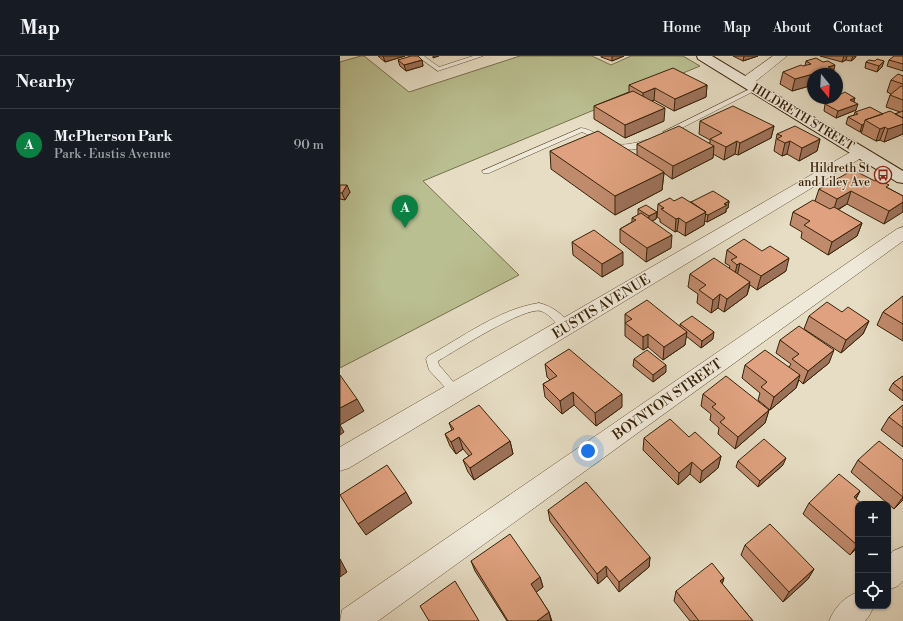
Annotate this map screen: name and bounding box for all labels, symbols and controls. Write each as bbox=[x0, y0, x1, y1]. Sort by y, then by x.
text: Map bbox=[20, 16, 60, 40]
text: Home bbox=[663, 19, 701, 37]
text: Map bbox=[723, 19, 751, 37]
text: About bbox=[773, 19, 811, 37]
text: Contact bbox=[833, 19, 883, 37]
north arrow bbox=[807, 68, 843, 104]
text: Nearby bbox=[16, 71, 75, 93]
street label: HILDRETH STREET bbox=[749, 81, 857, 154]
text: McPherson Park bbox=[54, 127, 173, 146]
text: A bbox=[24, 137, 34, 153]
text: 90 m bbox=[293, 137, 324, 153]
text: Park · Eustis Avenue bbox=[54, 146, 171, 162]
place label: Hildreth St and Liley Ave bbox=[798, 161, 871, 190]
bus stop icon: Hildreth St and Liley Ave bbox=[873, 165, 893, 185]
pin: A bbox=[392, 195, 418, 228]
street label: EUSTIS AVENUE bbox=[549, 270, 654, 343]
street label: BOYNTON STREET bbox=[608, 355, 726, 445]
your location bbox=[578, 441, 598, 461]
map controls bbox=[855, 501, 891, 609]
button: + bbox=[855, 501, 891, 537]
button: − bbox=[855, 537, 891, 573]
button: locate bbox=[855, 573, 891, 609]

